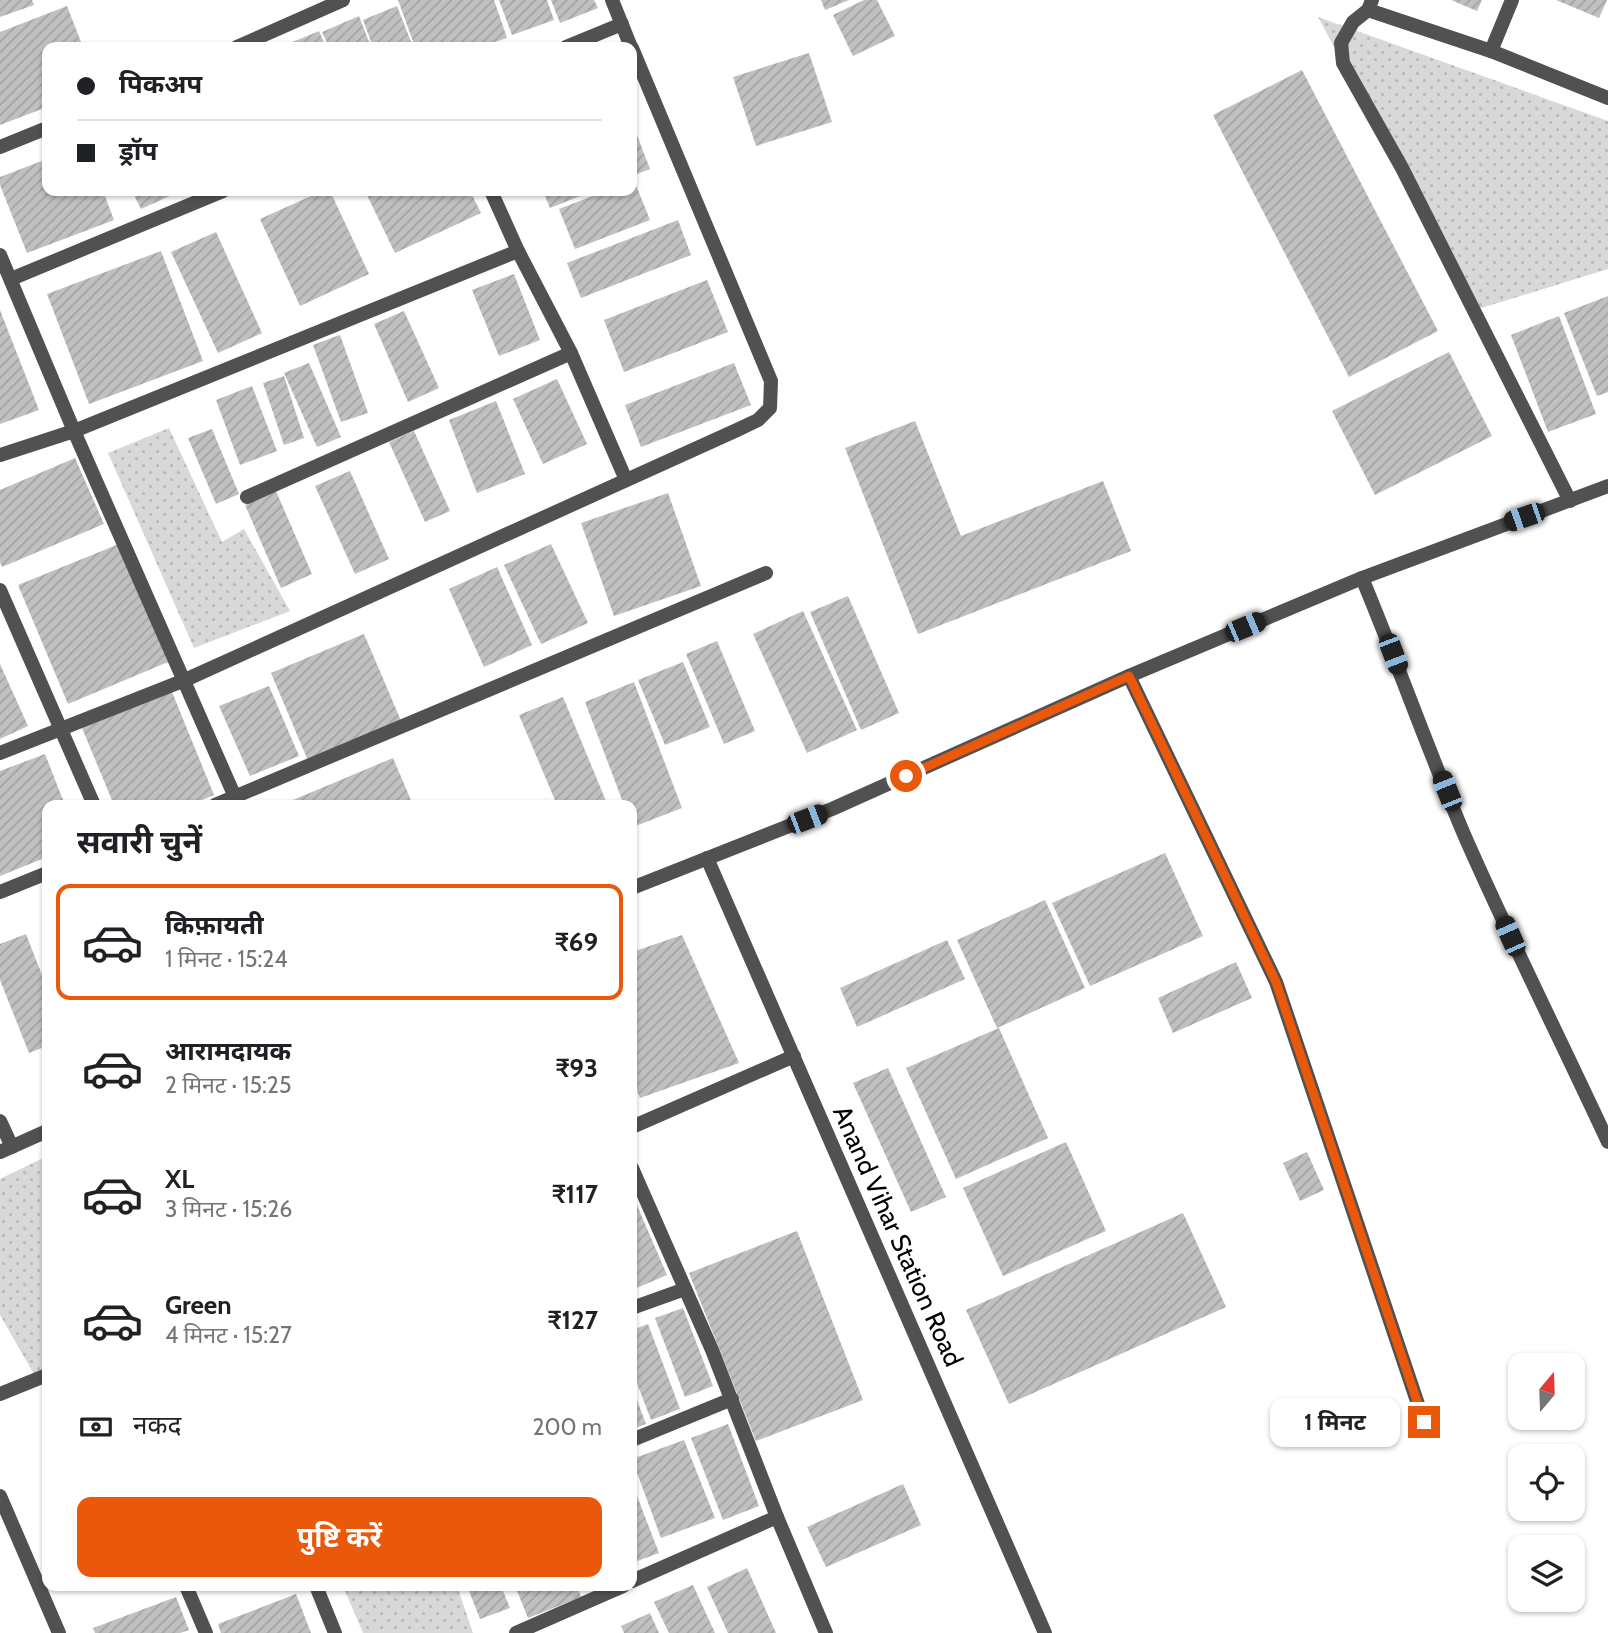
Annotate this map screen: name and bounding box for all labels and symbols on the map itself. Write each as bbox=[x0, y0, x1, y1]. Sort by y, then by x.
car bbox=[1501, 500, 1548, 534]
car bbox=[1222, 609, 1269, 645]
car bbox=[1376, 631, 1411, 677]
route start bbox=[890, 760, 922, 792]
car bbox=[1430, 768, 1465, 814]
car bbox=[784, 802, 831, 836]
car bbox=[1492, 913, 1529, 959]
street label: Anand Vihar Station Road bbox=[826, 1101, 970, 1371]
north arrow bbox=[1508, 1353, 1586, 1430]
callout: 1 मिनट bbox=[1270, 1398, 1400, 1446]
route end bbox=[1408, 1406, 1440, 1438]

